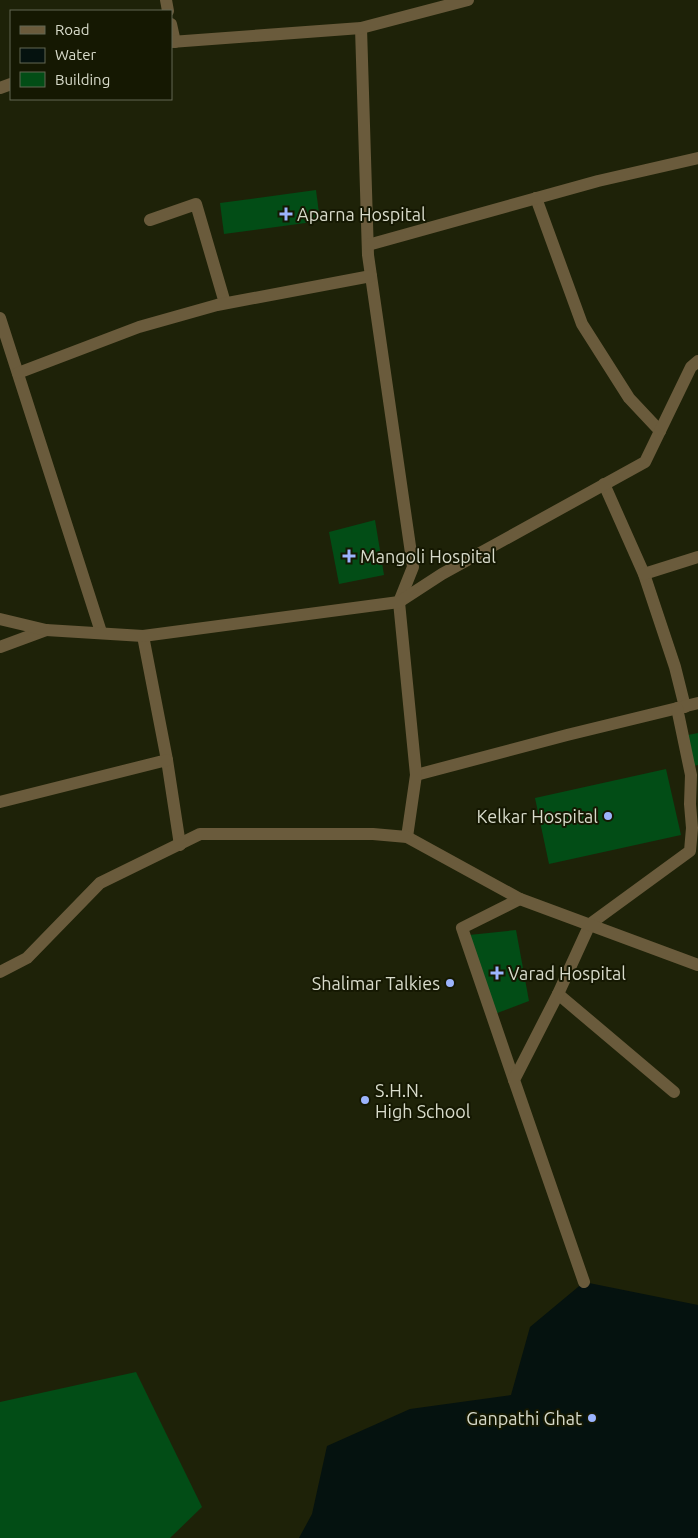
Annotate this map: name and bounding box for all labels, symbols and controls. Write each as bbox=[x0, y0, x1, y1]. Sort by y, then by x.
legend bbox=[10, 10, 172, 100]
text: Road bbox=[55, 21, 90, 38]
text: Water bbox=[55, 46, 96, 63]
text: Building bbox=[55, 71, 110, 88]
place label: Aparna Hospital bbox=[297, 204, 426, 224]
marker: Aparna Hospital bbox=[279, 207, 293, 221]
place label: Mangoli Hospital bbox=[360, 546, 496, 566]
marker: Mangoli Hospital bbox=[342, 549, 356, 563]
place label: Kelkar Hospital bbox=[477, 806, 598, 826]
marker: Kelkar Hospital bbox=[602, 810, 614, 822]
place label: Varad Hospital bbox=[508, 963, 626, 983]
marker: Varad Hospital bbox=[490, 966, 504, 980]
place label: Shalimar Talkies bbox=[312, 973, 440, 993]
marker: Shalimar Talkies bbox=[444, 977, 456, 989]
place label: S.H.N. High School bbox=[375, 1080, 471, 1121]
marker: S.H.N. High School bbox=[359, 1094, 371, 1106]
place label: Ganpathi Ghat bbox=[466, 1408, 582, 1428]
marker: Ganpathi Ghat bbox=[586, 1412, 598, 1424]

